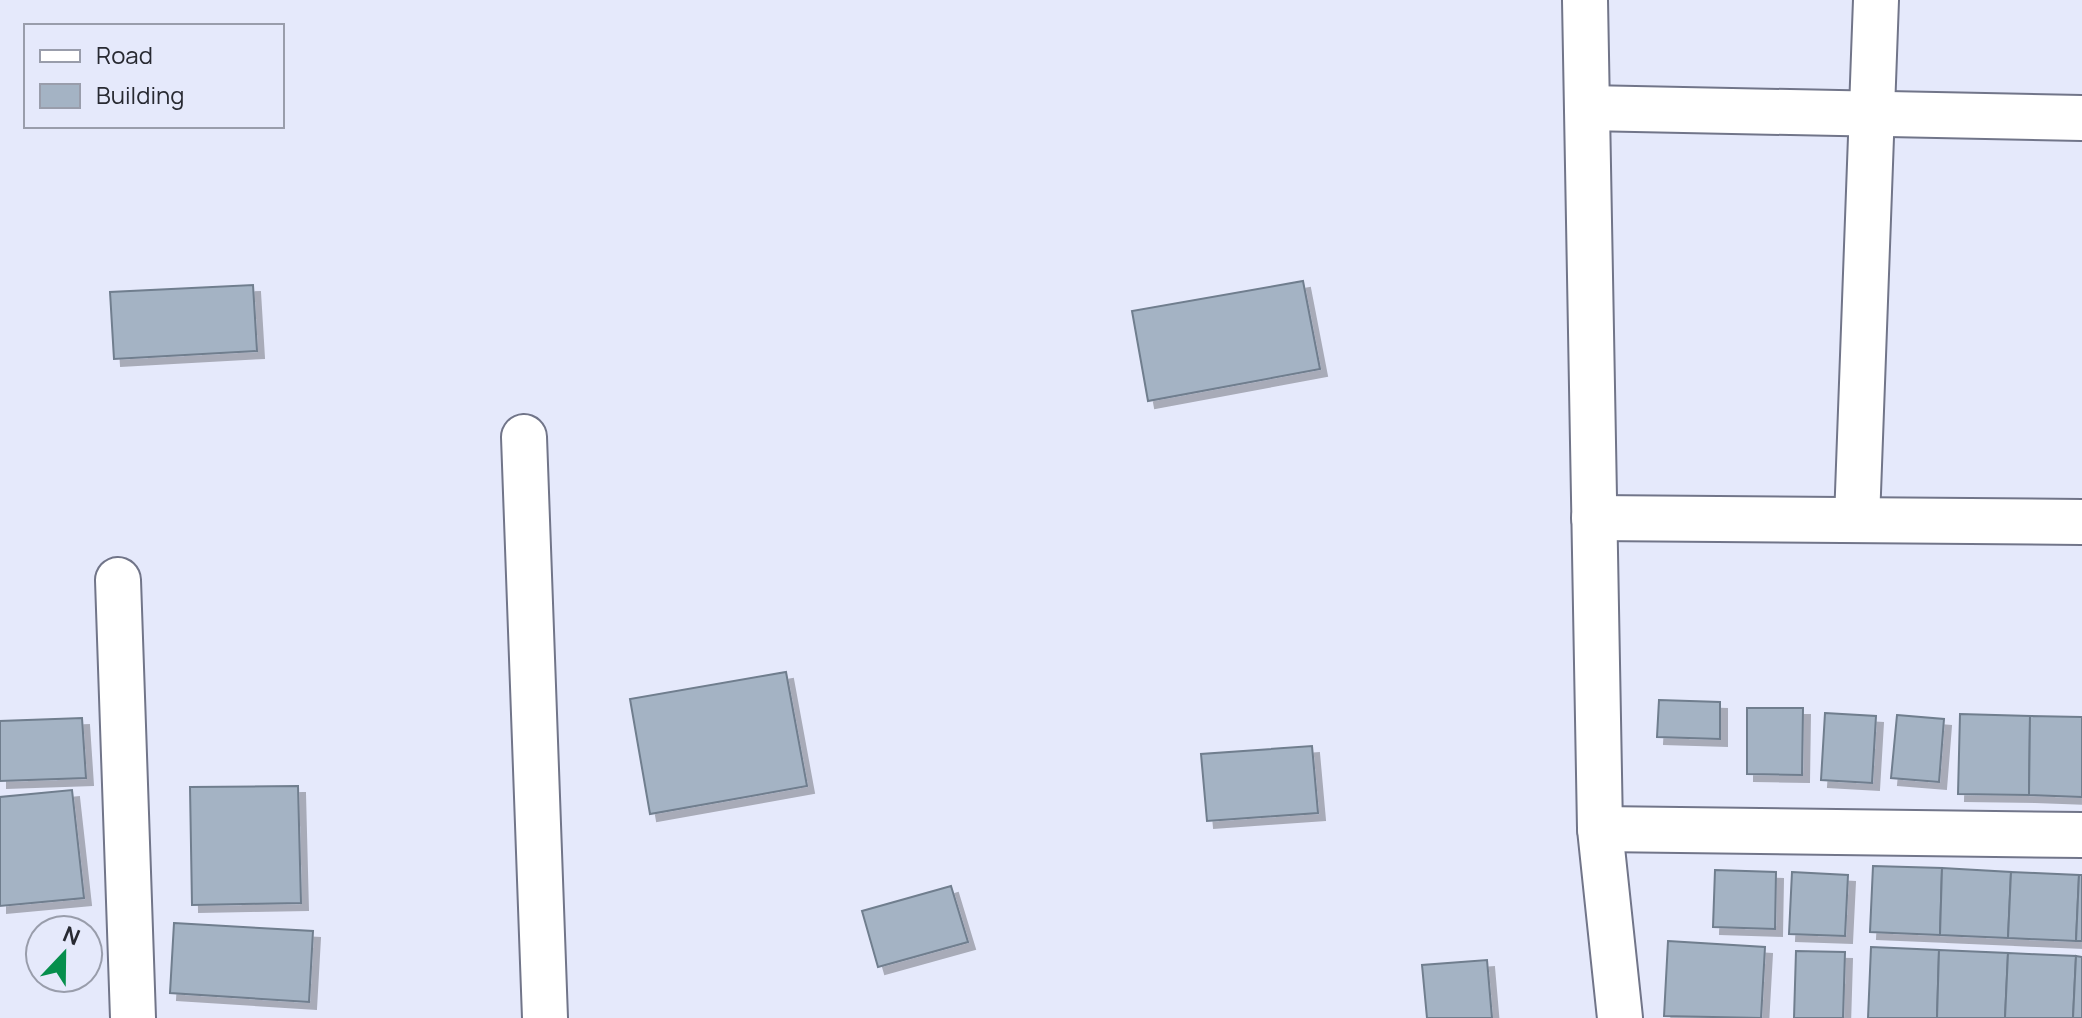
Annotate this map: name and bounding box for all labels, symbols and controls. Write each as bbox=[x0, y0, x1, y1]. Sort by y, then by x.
legend bbox=[24, 24, 284, 128]
text: Road bbox=[96, 38, 153, 71]
text: Building bbox=[96, 78, 184, 111]
north arrow bbox=[24, 914, 104, 994]
text: N bbox=[59, 919, 84, 952]

